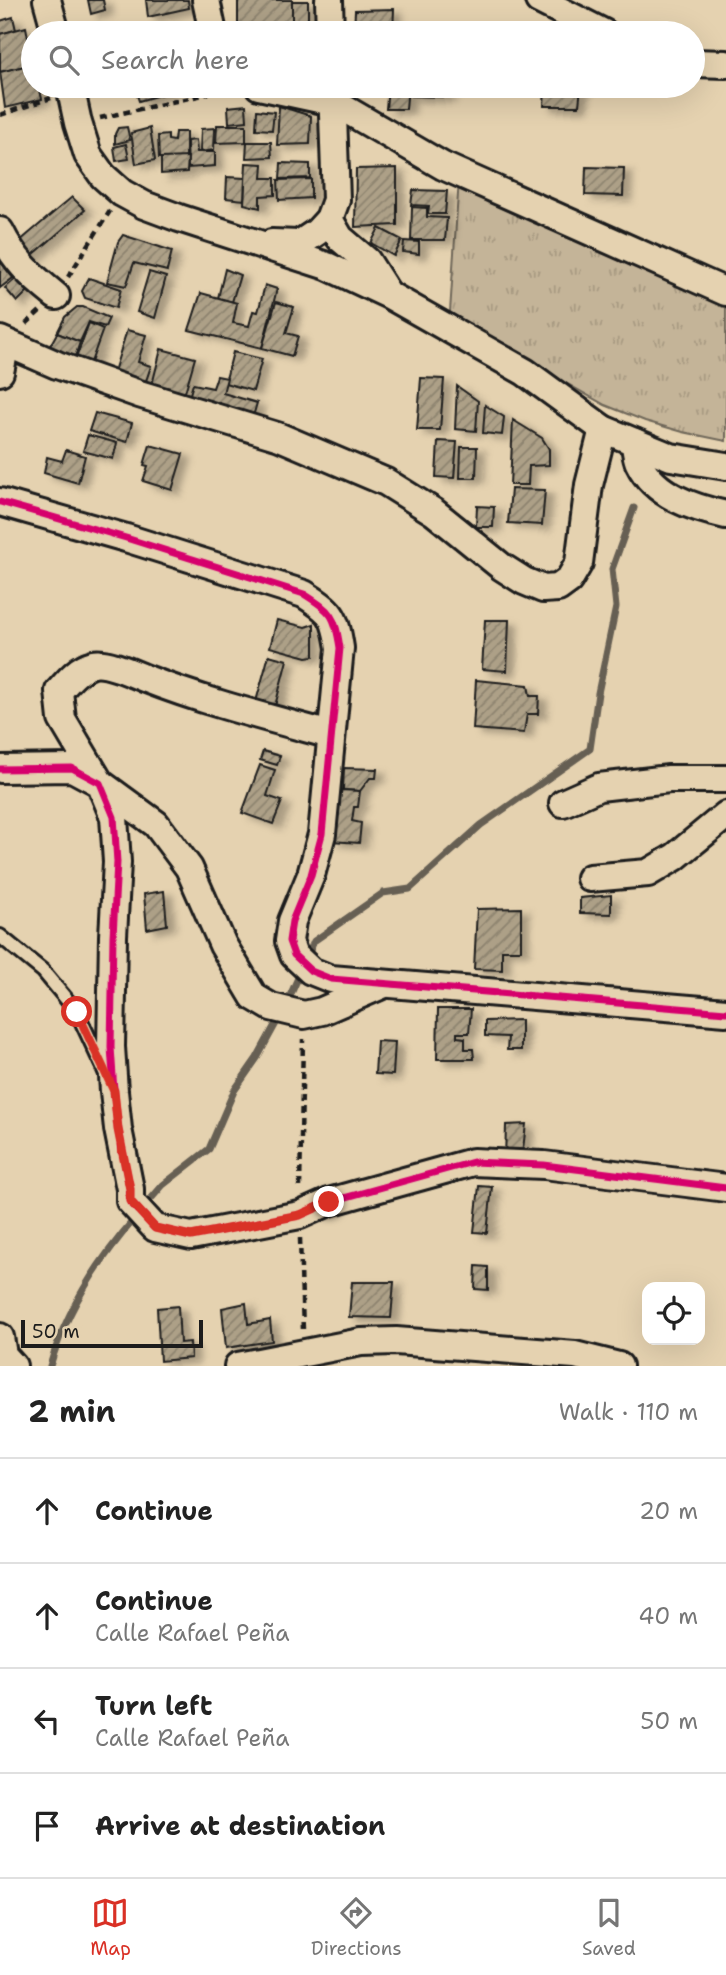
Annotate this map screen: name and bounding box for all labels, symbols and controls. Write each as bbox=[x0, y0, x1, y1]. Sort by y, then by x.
search box bbox=[21, 21, 705, 98]
icon: search bbox=[45, 41, 83, 79]
text: Search here bbox=[101, 42, 250, 77]
route start bbox=[61, 996, 92, 1027]
route end bbox=[313, 1186, 344, 1217]
map controls bbox=[642, 1282, 705, 1345]
button: locate bbox=[642, 1282, 705, 1345]
scale bar bbox=[21, 1317, 203, 1349]
text: 50 m bbox=[32, 1319, 80, 1344]
text: 2 min bbox=[28, 1391, 115, 1432]
text: Walk · 110 m bbox=[559, 1397, 698, 1427]
icon: ahead bbox=[28, 1492, 66, 1530]
text: Continue bbox=[95, 1493, 213, 1528]
text: 20 m bbox=[639, 1496, 698, 1526]
text: Continue bbox=[95, 1583, 213, 1618]
icon: ahead bbox=[28, 1597, 66, 1635]
text: 40 m bbox=[638, 1601, 698, 1631]
text: Calle Rafael Peña bbox=[95, 1618, 290, 1648]
text: Turn left bbox=[95, 1688, 212, 1723]
icon: left bbox=[28, 1702, 66, 1740]
text: 50 m bbox=[640, 1706, 698, 1736]
text: Calle Rafael Peña bbox=[95, 1723, 290, 1753]
icon: arrive bbox=[28, 1807, 66, 1845]
text: Arrive at destination bbox=[95, 1808, 385, 1843]
tab: Map bbox=[90, 1894, 131, 1961]
tab: Directions bbox=[311, 1894, 402, 1961]
tab: Saved bbox=[582, 1894, 636, 1961]

